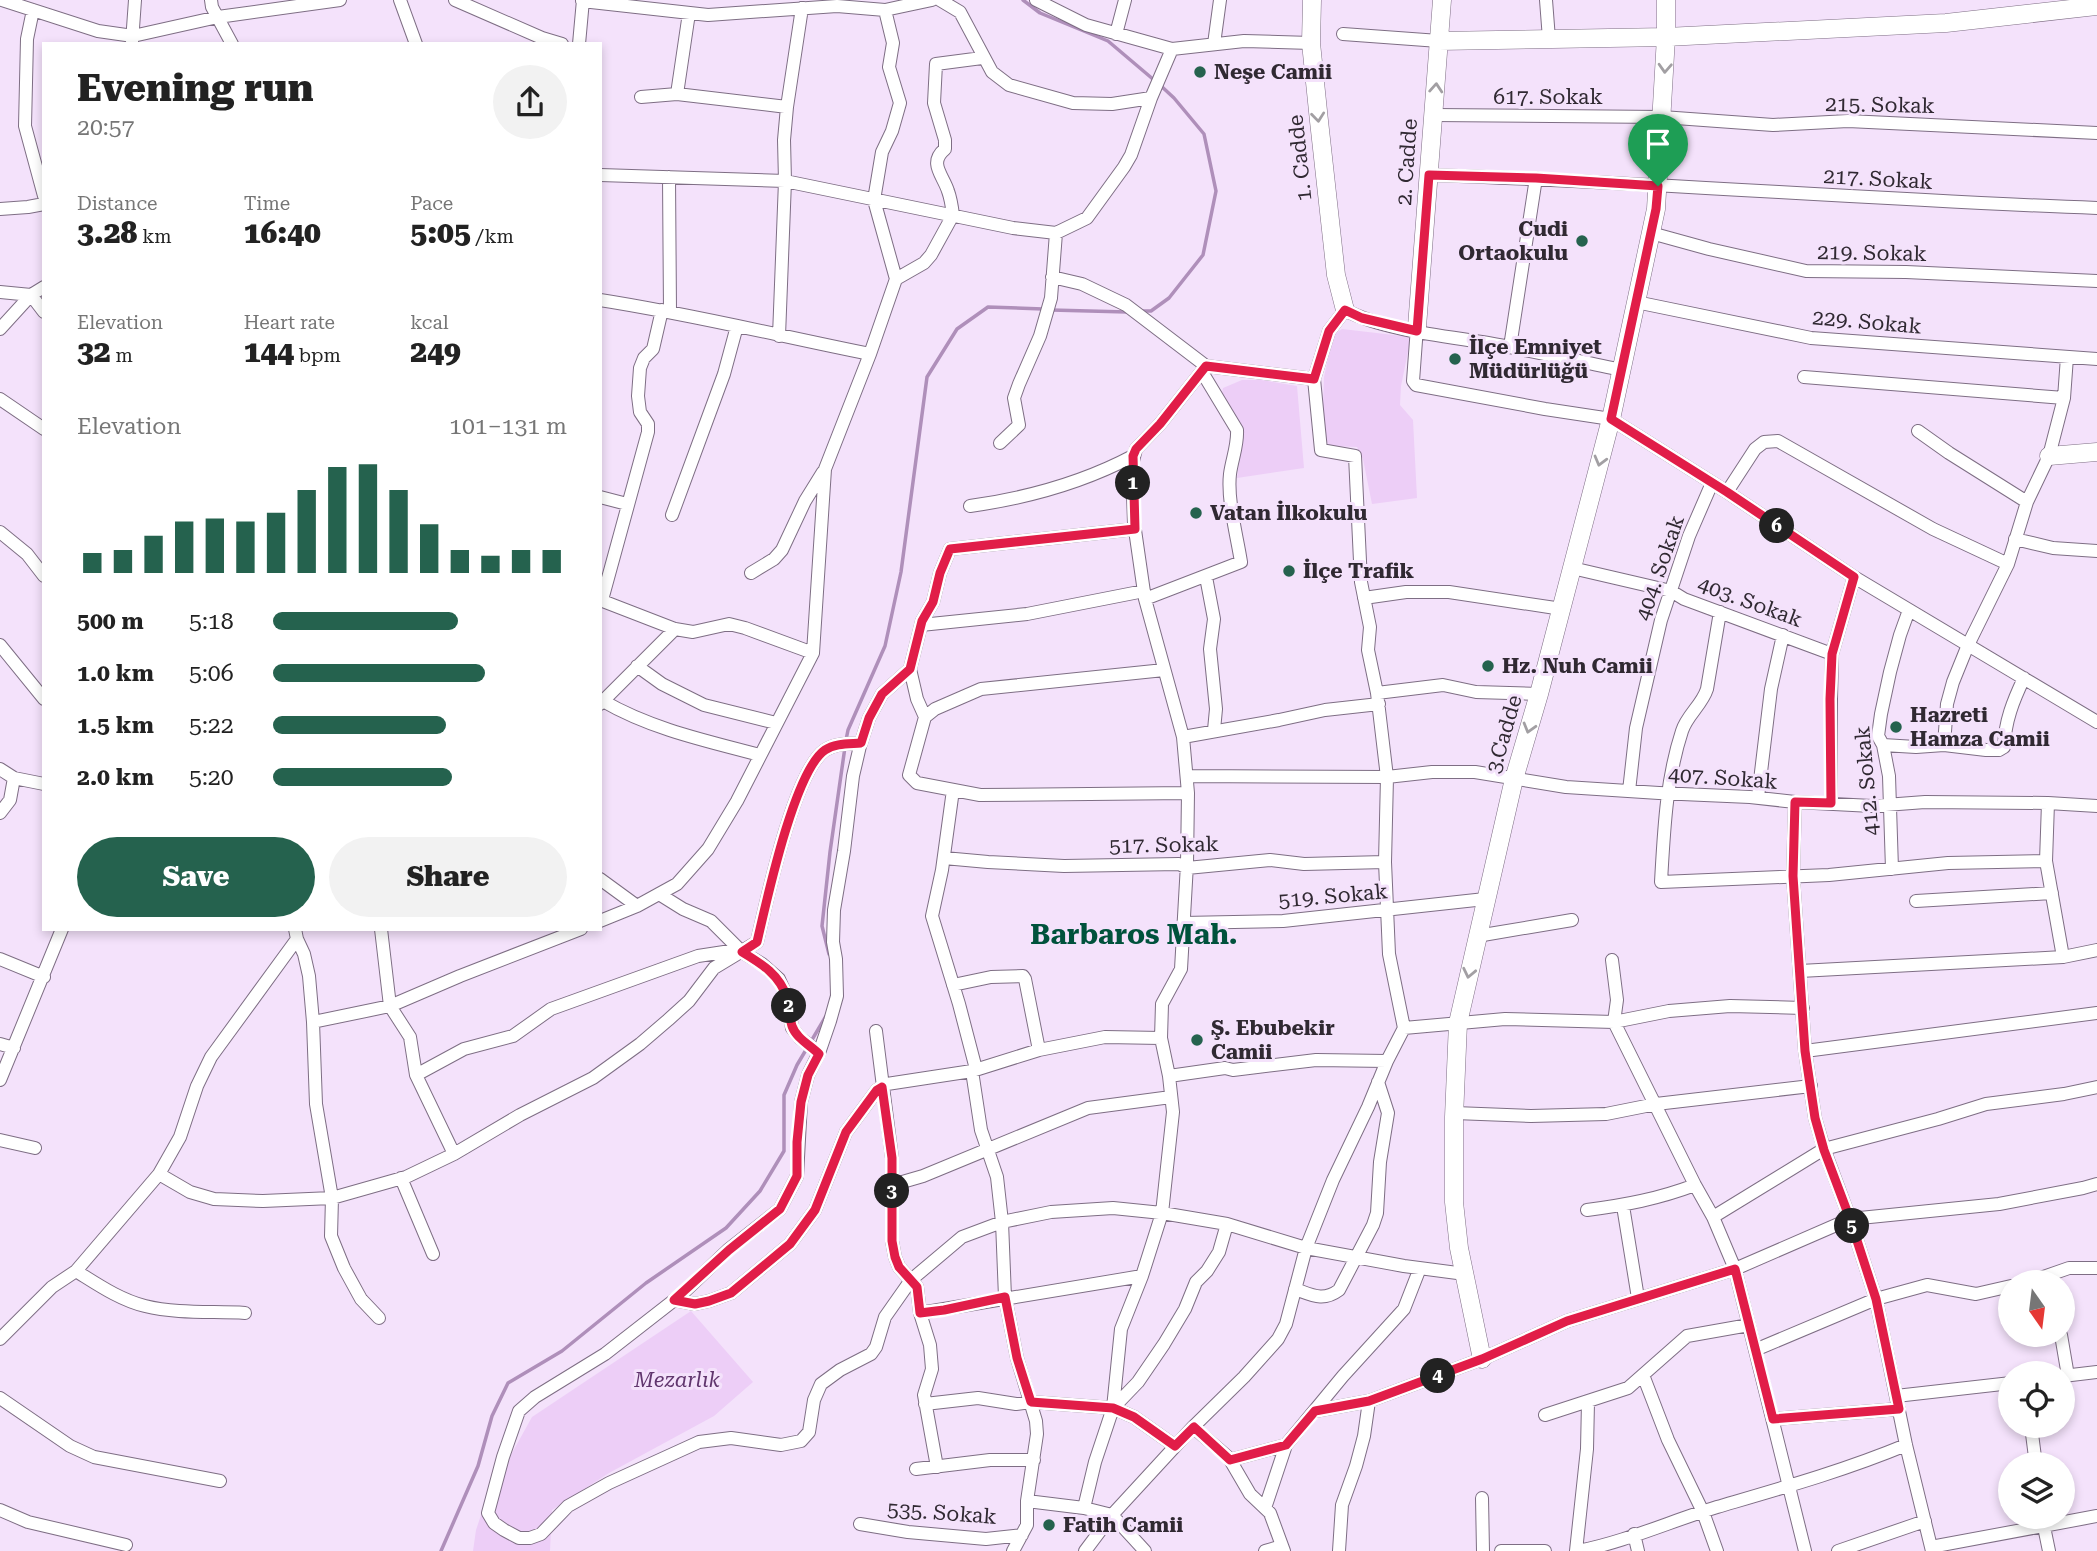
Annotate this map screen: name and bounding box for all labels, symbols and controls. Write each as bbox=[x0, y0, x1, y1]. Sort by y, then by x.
place label: Neşe Camii bbox=[1214, 60, 1332, 84]
one-way arrow bbox=[1657, 63, 1672, 74]
marker: Neşe Camii bbox=[1192, 64, 1208, 80]
button: share bbox=[493, 65, 567, 139]
text: Evening run bbox=[77, 66, 313, 110]
one-way arrow bbox=[1428, 82, 1443, 93]
street label: 617. Sokak bbox=[1493, 85, 1603, 109]
street label: 215. Sokak bbox=[1825, 92, 1935, 118]
one-way arrow bbox=[1311, 111, 1326, 123]
street label: 1. Cadde bbox=[1284, 113, 1316, 203]
text: 20:57 bbox=[77, 114, 134, 141]
pin bbox=[1628, 114, 1688, 186]
street label: 2. Cadde bbox=[1392, 118, 1422, 206]
icon: arrive bbox=[1639, 125, 1677, 163]
street label: 217. Sokak bbox=[1823, 164, 1933, 194]
text: Distance bbox=[77, 192, 157, 215]
text: Time bbox=[244, 192, 290, 215]
text: Pace bbox=[410, 192, 453, 215]
text: 3.28 bbox=[77, 215, 137, 250]
text: 16:40 bbox=[244, 215, 321, 250]
text: 5:05 bbox=[410, 215, 471, 250]
place label: Cudi Ortaokulu bbox=[1458, 217, 1568, 265]
text: km bbox=[137, 225, 172, 248]
text: /km bbox=[471, 225, 514, 248]
marker: Cudi Ortaokulu bbox=[1574, 233, 1590, 249]
street label: 219. Sokak bbox=[1817, 240, 1927, 266]
street label: 229. Sokak bbox=[1811, 305, 1923, 339]
text: Elevation bbox=[77, 311, 163, 334]
text: Heart rate bbox=[244, 311, 335, 334]
text: kcal bbox=[410, 311, 449, 334]
text: 32 bbox=[77, 334, 111, 369]
text: 144 bbox=[244, 334, 294, 369]
text: 249 bbox=[410, 334, 461, 369]
place label: İlçe Emniyet Müdürlüğü bbox=[1469, 334, 1602, 383]
text: m bbox=[111, 344, 133, 367]
text: bpm bbox=[294, 344, 341, 367]
marker: İlçe Emniyet Müdürlüğü bbox=[1447, 351, 1463, 367]
text: Elevation bbox=[77, 413, 181, 440]
text: 101–131 m bbox=[449, 413, 567, 440]
one-way arrow bbox=[1594, 455, 1608, 467]
pin: 1 bbox=[1116, 466, 1150, 500]
text: 1 bbox=[1127, 471, 1138, 494]
place label: Vatan İlkokulu bbox=[1210, 500, 1368, 525]
marker: Vatan İlkokulu bbox=[1188, 505, 1204, 521]
pin: 6 bbox=[1760, 508, 1795, 544]
street label: 404. Sokak bbox=[1631, 512, 1689, 624]
text: 6 bbox=[1771, 514, 1782, 537]
place label: İlçe Trafik bbox=[1303, 558, 1415, 583]
marker: İlçe Trafik bbox=[1281, 563, 1297, 579]
street label: 403. Sokak bbox=[1694, 572, 1806, 632]
text: 500 m bbox=[77, 608, 144, 635]
text: 5:18 bbox=[189, 608, 234, 635]
place label: Hz. Nuh Camii bbox=[1502, 654, 1653, 678]
marker: Hz. Nuh Camii bbox=[1480, 658, 1496, 674]
text: 1.0 km bbox=[77, 660, 154, 687]
text: 5:06 bbox=[189, 660, 234, 687]
street label: 3.Cadde bbox=[1481, 692, 1527, 776]
place label: Hazreti Hamza Camii bbox=[1910, 703, 2050, 751]
text: 1.5 km bbox=[77, 712, 154, 739]
text: 5:22 bbox=[189, 712, 234, 739]
marker: Hazreti Hamza Camii bbox=[1888, 719, 1904, 735]
one-way arrow bbox=[1523, 722, 1538, 734]
street label: 412. Sokak bbox=[1850, 725, 1884, 837]
street label: 407. Sokak bbox=[1668, 762, 1778, 794]
text: 2.0 km bbox=[77, 764, 154, 791]
text: 5:20 bbox=[189, 764, 234, 791]
street label: 517. Sokak bbox=[1109, 832, 1219, 858]
button: Save bbox=[77, 837, 315, 917]
button: Share bbox=[329, 837, 567, 917]
street label: 519. Sokak bbox=[1277, 879, 1389, 913]
district label: Barbaros Mah. bbox=[1030, 918, 1238, 951]
one-way arrow bbox=[1463, 967, 1478, 979]
pin: 2 bbox=[772, 988, 806, 1024]
text: 2 bbox=[783, 994, 794, 1017]
place label: Ş. Ebubekir Camii bbox=[1211, 1016, 1335, 1064]
marker: Ş. Ebubekir Camii bbox=[1189, 1032, 1205, 1048]
pin: 3 bbox=[874, 1174, 910, 1208]
text: 3 bbox=[886, 1179, 897, 1202]
pin: 5 bbox=[1834, 1208, 1870, 1244]
text: 5 bbox=[1846, 1214, 1857, 1237]
north arrow bbox=[1998, 1270, 2076, 1348]
map controls bbox=[1998, 1270, 2075, 1529]
pin: 4 bbox=[1420, 1358, 1456, 1394]
button: locate bbox=[1998, 1361, 2075, 1438]
text: 4 bbox=[1432, 1364, 1443, 1387]
park label: Mezarlık bbox=[633, 1368, 720, 1392]
button: layers bbox=[1998, 1452, 2075, 1529]
street label: 535. Sokak bbox=[887, 1497, 997, 1529]
place label: Fatih Camii bbox=[1063, 1513, 1183, 1537]
marker: Fatih Camii bbox=[1041, 1517, 1057, 1533]

